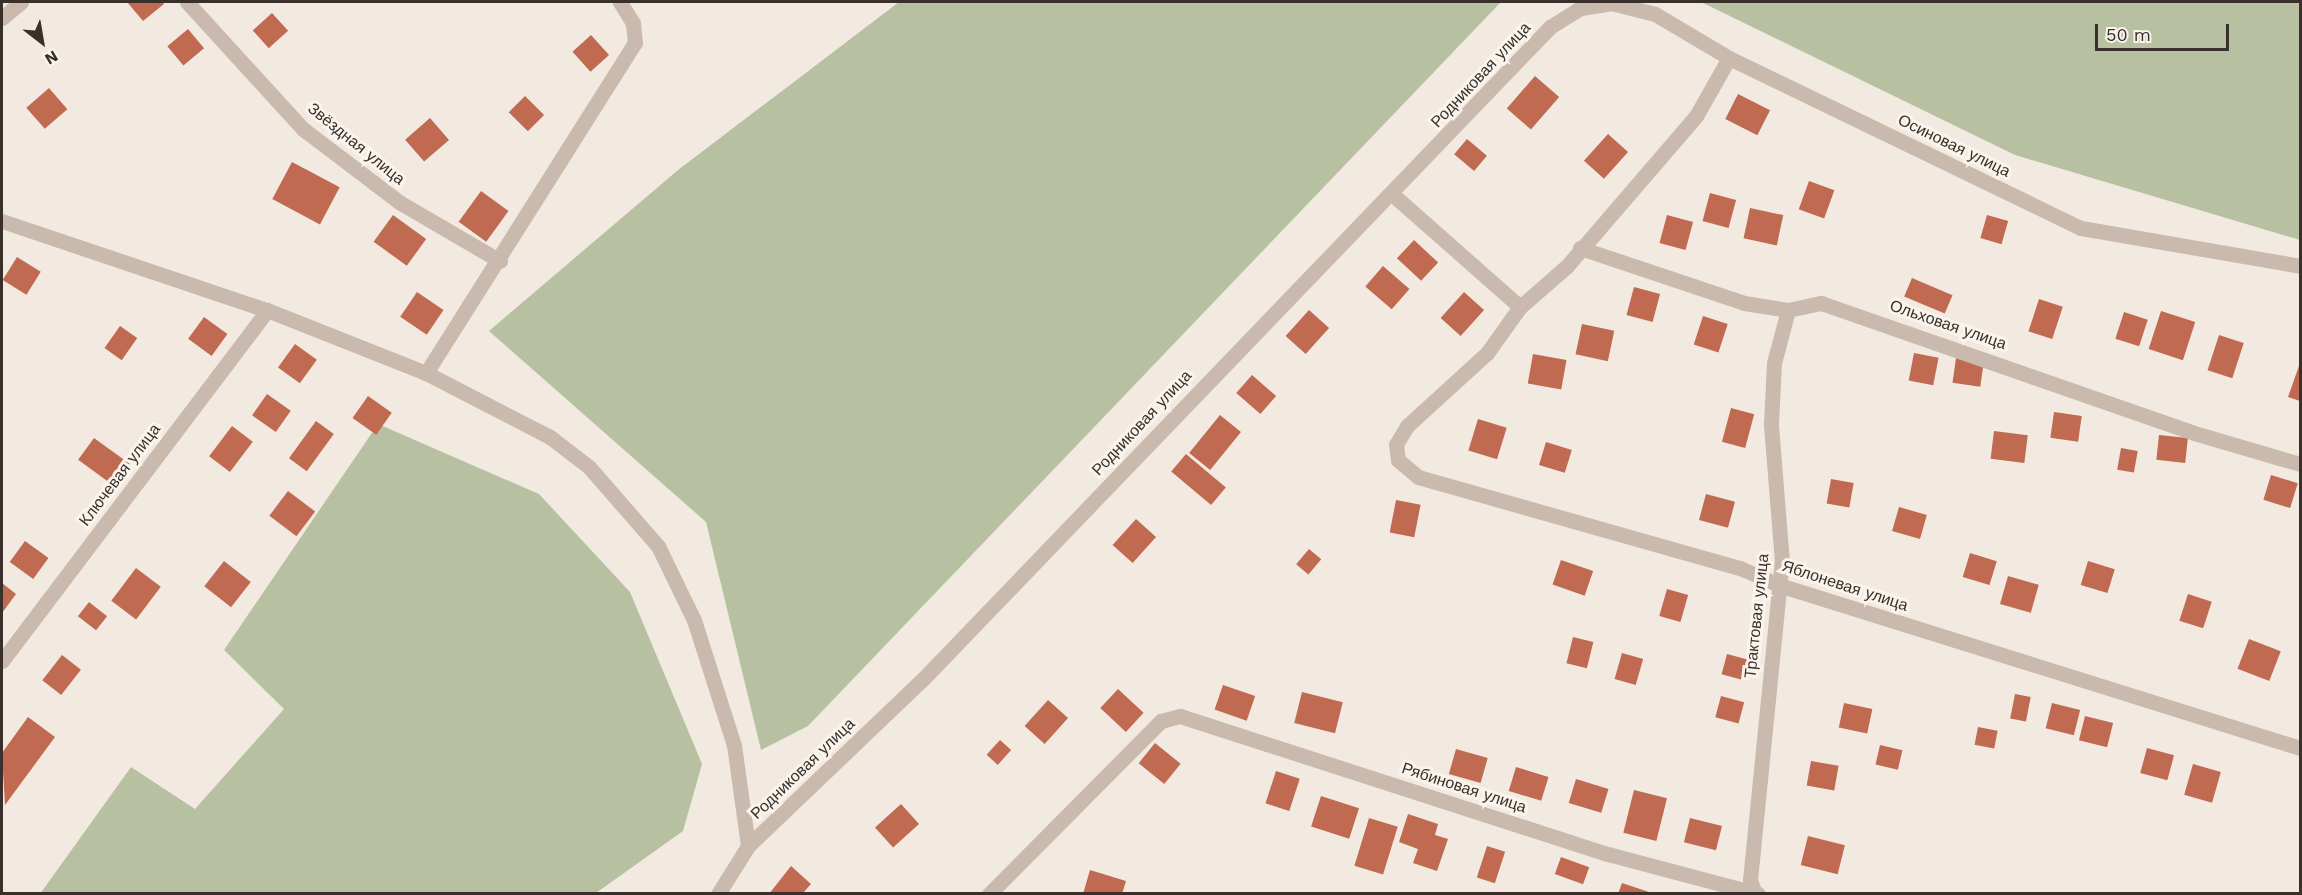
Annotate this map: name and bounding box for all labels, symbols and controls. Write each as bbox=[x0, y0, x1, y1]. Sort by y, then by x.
north arrow bbox=[12, 12, 72, 72]
scale bar bbox=[2098, 12, 2232, 50]
street label: Родниковая улица bbox=[1427, 18, 1535, 132]
text: 50 m bbox=[2106, 24, 2151, 45]
text: N bbox=[42, 47, 62, 69]
street label: Звёздная улица bbox=[304, 99, 408, 189]
street label: Осиновая улица bbox=[1895, 111, 2013, 181]
street label: Ольховая улица bbox=[1887, 296, 2009, 354]
street label: Родниковая улица bbox=[1088, 366, 1196, 480]
street label: Ключевая улица bbox=[75, 420, 165, 530]
street label: Трактовая улица bbox=[1741, 553, 1773, 679]
street label: Яблоневая улица bbox=[1780, 557, 1910, 615]
street label: Родниковая улица bbox=[747, 715, 859, 823]
street label: Рябиновая улица bbox=[1399, 759, 1529, 817]

